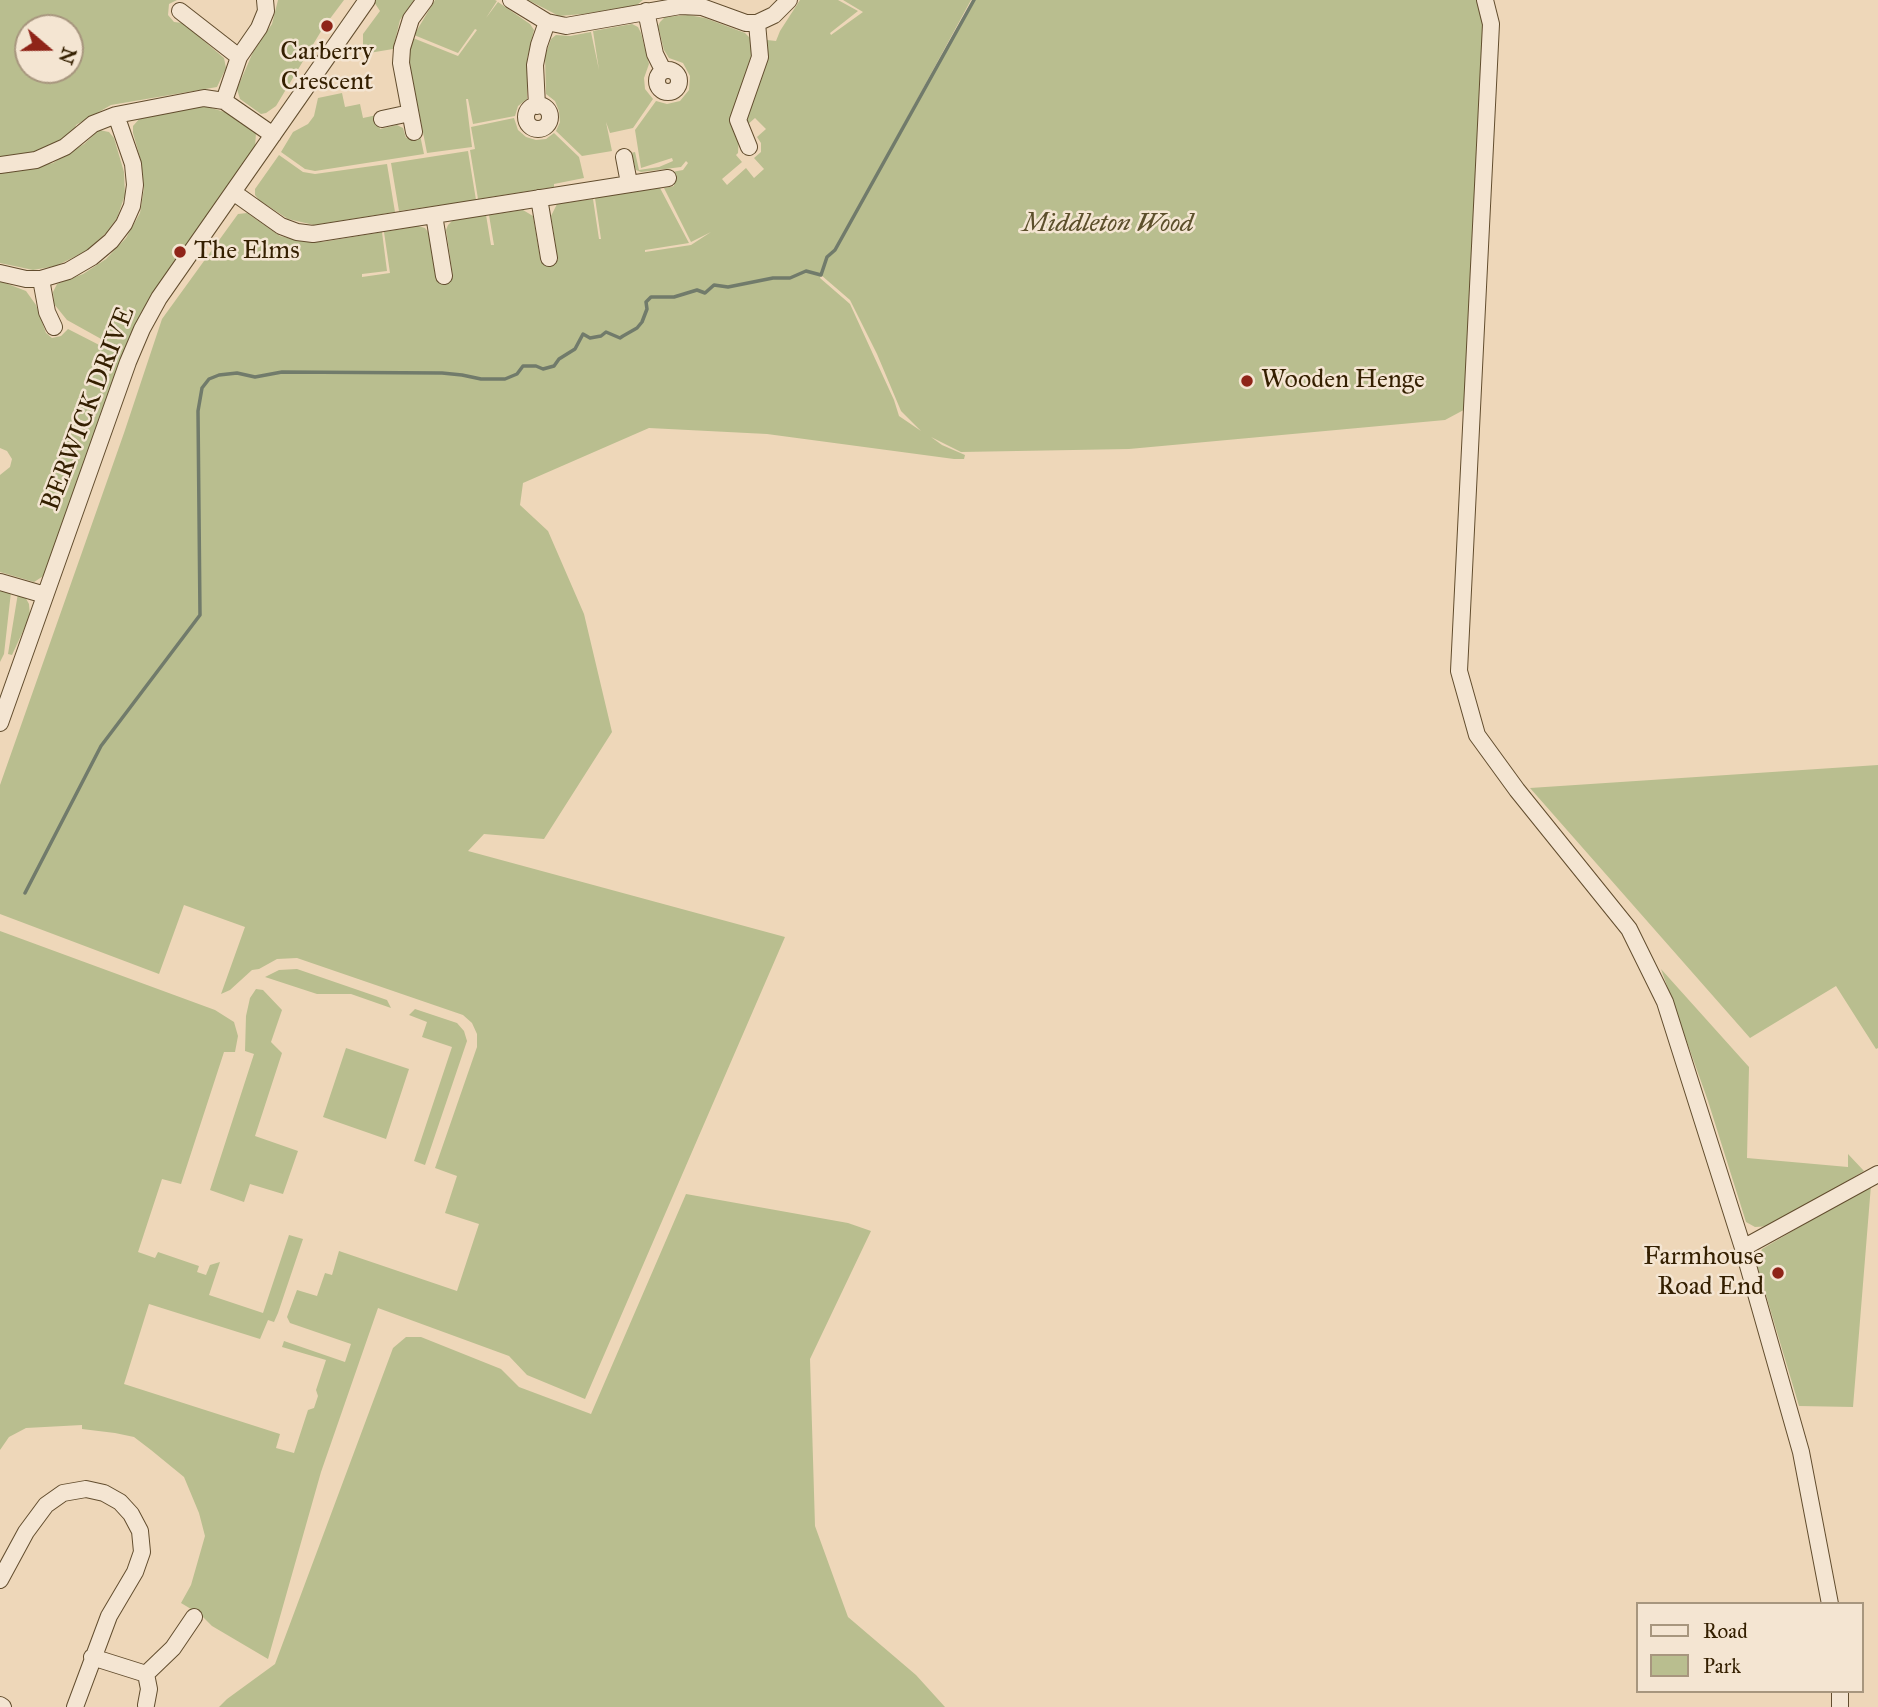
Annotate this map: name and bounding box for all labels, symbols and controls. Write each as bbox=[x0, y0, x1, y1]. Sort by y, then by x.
north arrow bbox=[14, 14, 84, 84]
marker: Carberry Crescent bbox=[319, 18, 335, 34]
place label: Carberry Crescent bbox=[280, 37, 374, 98]
text: N bbox=[54, 44, 81, 67]
park label: Middleton Wood bbox=[1022, 209, 1194, 241]
place label: The Elms bbox=[194, 236, 300, 268]
marker: The Elms bbox=[172, 244, 188, 260]
street label: BERWICK DRIVE bbox=[36, 302, 142, 516]
place label: Wooden Henge bbox=[1261, 365, 1425, 397]
marker: Wooden Henge bbox=[1239, 373, 1255, 389]
place label: Farmhouse Road End bbox=[1643, 1242, 1764, 1304]
marker: Farmhouse Road End bbox=[1770, 1265, 1786, 1281]
legend bbox=[1636, 1602, 1864, 1693]
text: Road bbox=[1703, 1618, 1748, 1644]
text: Park bbox=[1703, 1653, 1741, 1679]

